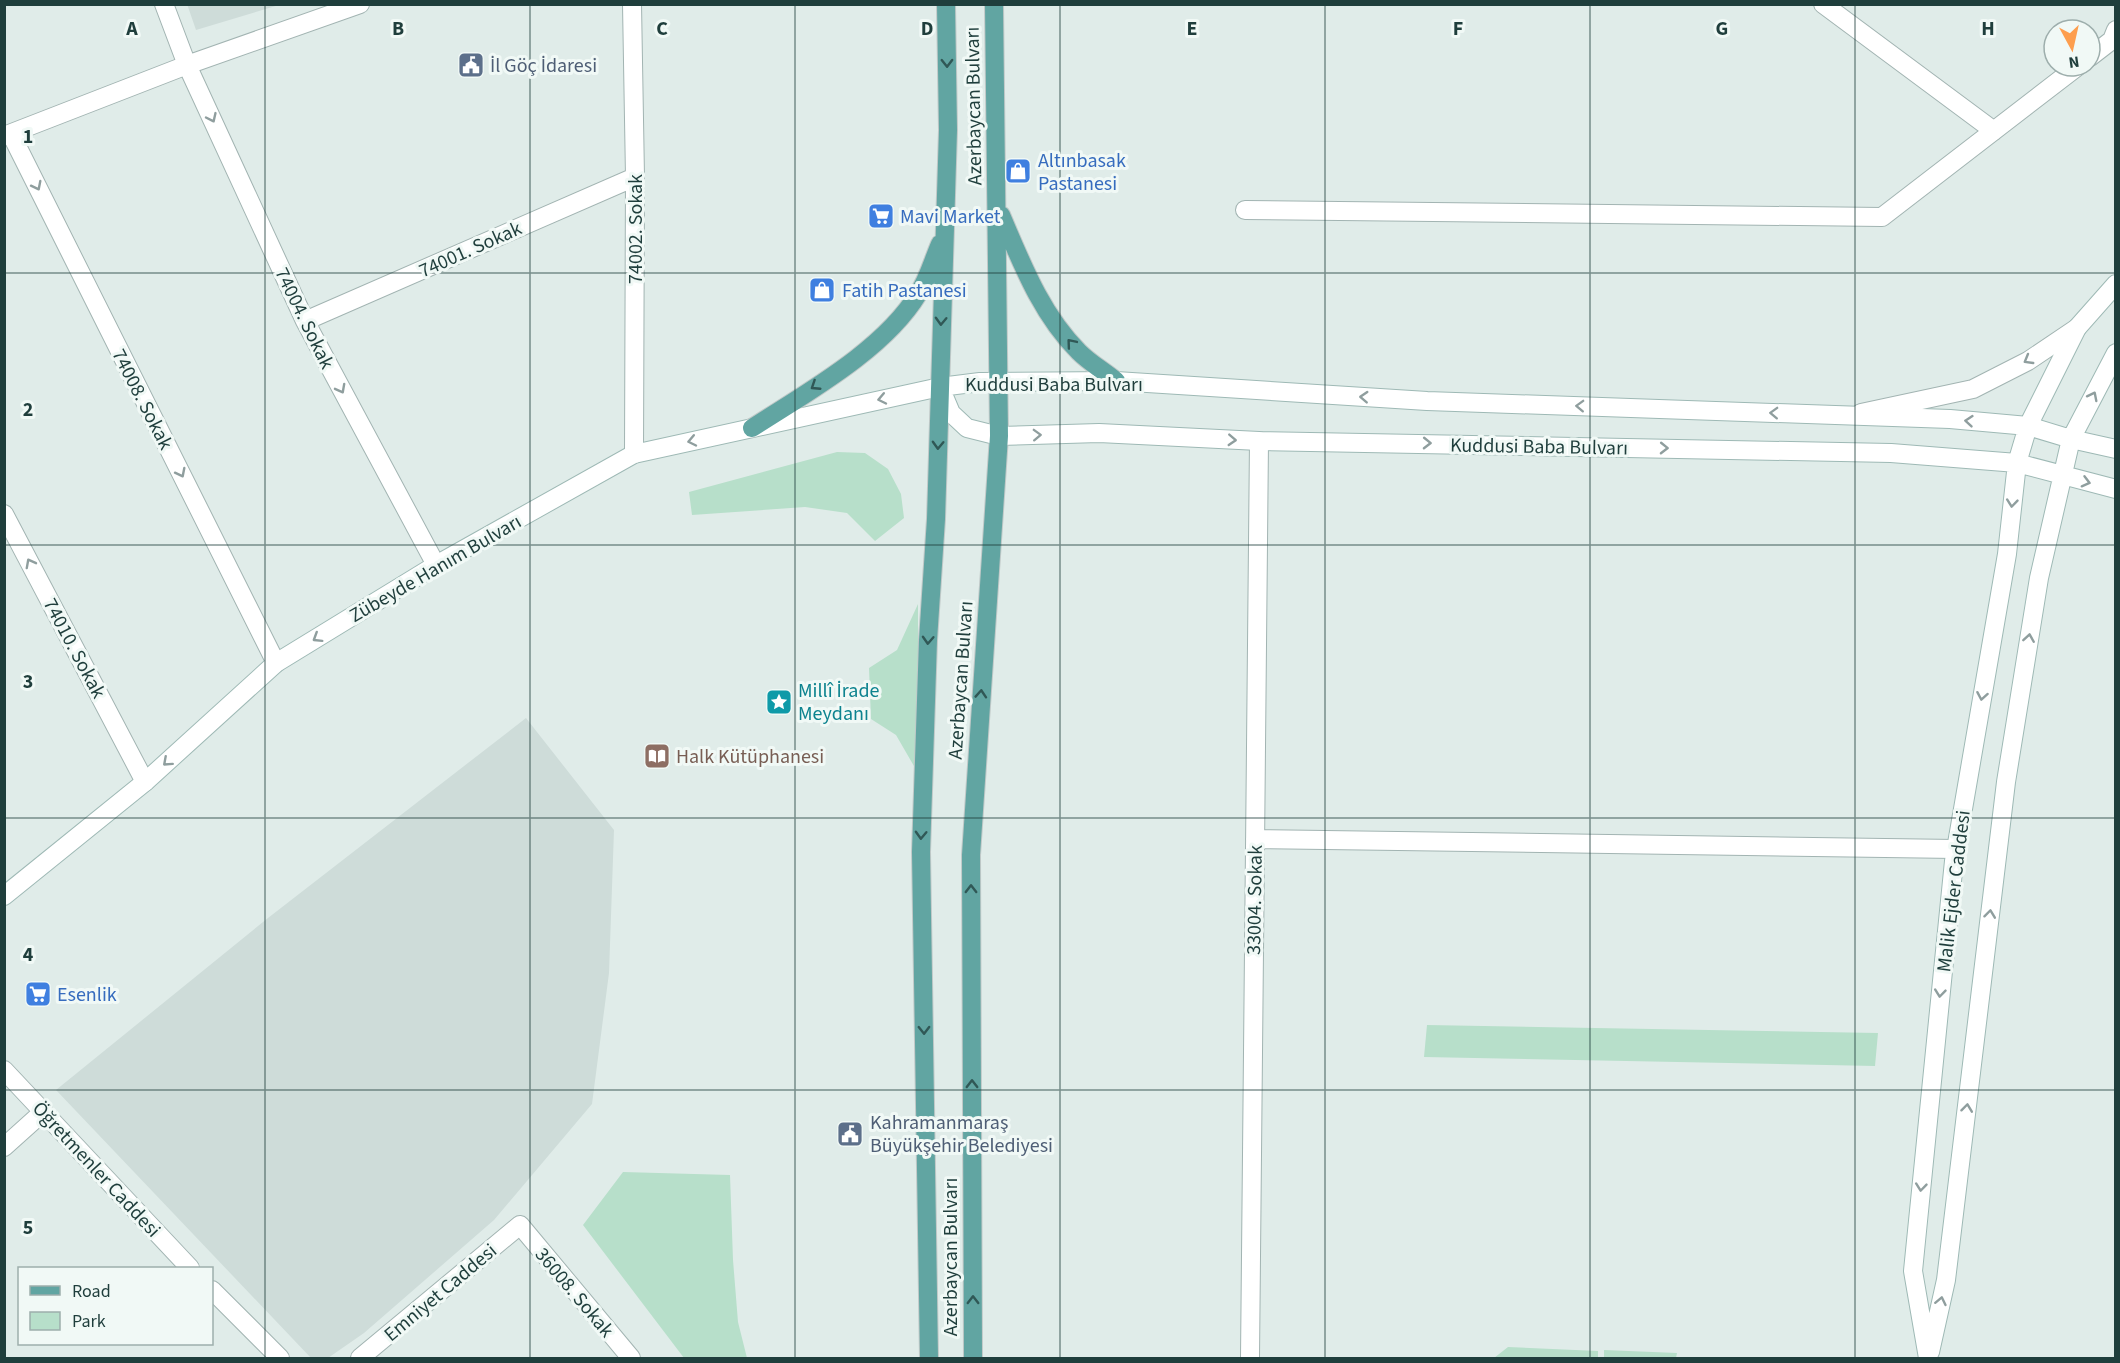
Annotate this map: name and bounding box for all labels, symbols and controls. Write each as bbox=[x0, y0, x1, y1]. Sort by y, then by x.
text: A bbox=[125, 15, 138, 43]
text: B bbox=[392, 15, 404, 43]
text: C bbox=[656, 15, 668, 43]
text: D bbox=[921, 15, 933, 43]
text: E bbox=[1187, 15, 1197, 43]
text: F bbox=[1453, 15, 1463, 43]
text: G bbox=[1716, 15, 1728, 43]
text: H bbox=[1981, 15, 1995, 43]
north arrow bbox=[2042, 18, 2102, 78]
street label: Azerbaycan Bulvarı bbox=[959, 26, 989, 186]
public building icon: İl Göç İdaresi bbox=[456, 50, 486, 80]
text: N bbox=[2067, 50, 2081, 73]
place label: İl Göç İdaresi bbox=[490, 52, 597, 80]
one-way arrow bbox=[941, 58, 953, 67]
one-way arrow bbox=[204, 112, 216, 123]
text: 1 bbox=[23, 123, 33, 151]
place label: Altınbasak Pastanesi bbox=[1038, 147, 1126, 198]
shop icon: Altınbasak Pastanesi bbox=[1003, 156, 1033, 186]
street label: 74002. Sokak bbox=[622, 174, 650, 284]
one-way arrow bbox=[30, 180, 41, 190]
supermarket icon: Mavi Market bbox=[866, 201, 896, 231]
place label: Mavi Market bbox=[900, 203, 1001, 231]
street label: 74001. Sokak bbox=[415, 215, 526, 285]
street label: 74004. Sokak bbox=[267, 263, 341, 374]
shop icon: Fatih Pastanesi bbox=[807, 275, 837, 305]
place label: Fatih Pastanesi bbox=[842, 277, 967, 305]
one-way arrow bbox=[935, 316, 948, 325]
one-way arrow bbox=[1068, 339, 1079, 350]
street label: 74008. Sokak bbox=[105, 344, 180, 455]
one-way arrow bbox=[2024, 353, 2034, 365]
street label: Kuddusi Baba Bulvarı bbox=[965, 371, 1143, 399]
one-way arrow bbox=[811, 379, 821, 391]
one-way arrow bbox=[334, 383, 345, 393]
one-way arrow bbox=[1359, 391, 1368, 404]
one-way arrow bbox=[2086, 391, 2098, 402]
one-way arrow bbox=[878, 392, 888, 405]
text: 2 bbox=[23, 396, 33, 424]
one-way arrow bbox=[1575, 400, 1584, 412]
one-way arrow bbox=[1770, 407, 1779, 420]
one-way arrow bbox=[1965, 415, 1974, 428]
one-way arrow bbox=[1033, 428, 1042, 441]
street label: Kuddusi Baba Bulvarı bbox=[1450, 431, 1628, 463]
one-way arrow bbox=[1228, 433, 1237, 446]
one-way arrow bbox=[687, 434, 697, 447]
one-way arrow bbox=[1423, 437, 1432, 450]
one-way arrow bbox=[932, 441, 944, 450]
one-way arrow bbox=[1660, 442, 1669, 454]
one-way arrow bbox=[173, 467, 185, 478]
one-way arrow bbox=[2080, 475, 2091, 487]
one-way arrow bbox=[2006, 499, 2019, 508]
street label: Zübeyde Hanım Bulvarı bbox=[344, 508, 527, 630]
one-way arrow bbox=[26, 558, 37, 569]
street label: 74010. Sokak bbox=[36, 593, 112, 704]
street label: Azerbaycan Bulvarı bbox=[941, 600, 980, 760]
one-way arrow bbox=[313, 631, 323, 643]
one-way arrow bbox=[2022, 634, 2035, 644]
one-way arrow bbox=[921, 636, 934, 645]
text: 3 bbox=[23, 668, 33, 696]
place label: Millî İrade Meydanı bbox=[798, 677, 879, 728]
place icon: Millî İrade Meydanı bbox=[764, 687, 794, 717]
one-way arrow bbox=[975, 690, 988, 699]
one-way arrow bbox=[1977, 691, 1989, 701]
library icon: Halk Kütüphanesi bbox=[642, 741, 672, 771]
place label: Halk Kütüphanesi bbox=[676, 743, 824, 771]
one-way arrow bbox=[163, 755, 174, 766]
street label: Malik Ejder Caddesi bbox=[1930, 809, 1978, 974]
one-way arrow bbox=[915, 830, 928, 839]
street label: 33004. Sokak bbox=[1240, 845, 1270, 955]
one-way arrow bbox=[965, 885, 977, 894]
one-way arrow bbox=[1983, 910, 1996, 919]
text: 4 bbox=[23, 941, 34, 969]
supermarket icon: Esenlik bbox=[23, 979, 53, 1009]
place label: Esenlik bbox=[57, 981, 117, 1009]
one-way arrow bbox=[1935, 988, 1947, 997]
one-way arrow bbox=[917, 1025, 930, 1034]
one-way arrow bbox=[966, 1080, 978, 1089]
street label: Öğretmenler Caddesi bbox=[26, 1095, 167, 1244]
one-way arrow bbox=[1960, 1104, 1972, 1113]
place label: Kahramanmaraş Büyükşehir Belediyesi bbox=[870, 1109, 1053, 1160]
public building icon: Kahramanmaraş Büyükşehir Belediyesi bbox=[835, 1119, 865, 1149]
street label: Azerbaycan Bulvarı bbox=[937, 1178, 965, 1336]
one-way arrow bbox=[1915, 1182, 1928, 1191]
text: 5 bbox=[23, 1214, 33, 1242]
street label: Emniyet Caddesi bbox=[378, 1237, 503, 1348]
street label: 36008. Sokak bbox=[528, 1242, 620, 1344]
legend bbox=[18, 1267, 213, 1345]
text: Road bbox=[72, 1279, 111, 1304]
one-way arrow bbox=[967, 1296, 979, 1305]
one-way arrow bbox=[1934, 1297, 1947, 1307]
text: Park bbox=[72, 1309, 106, 1334]

